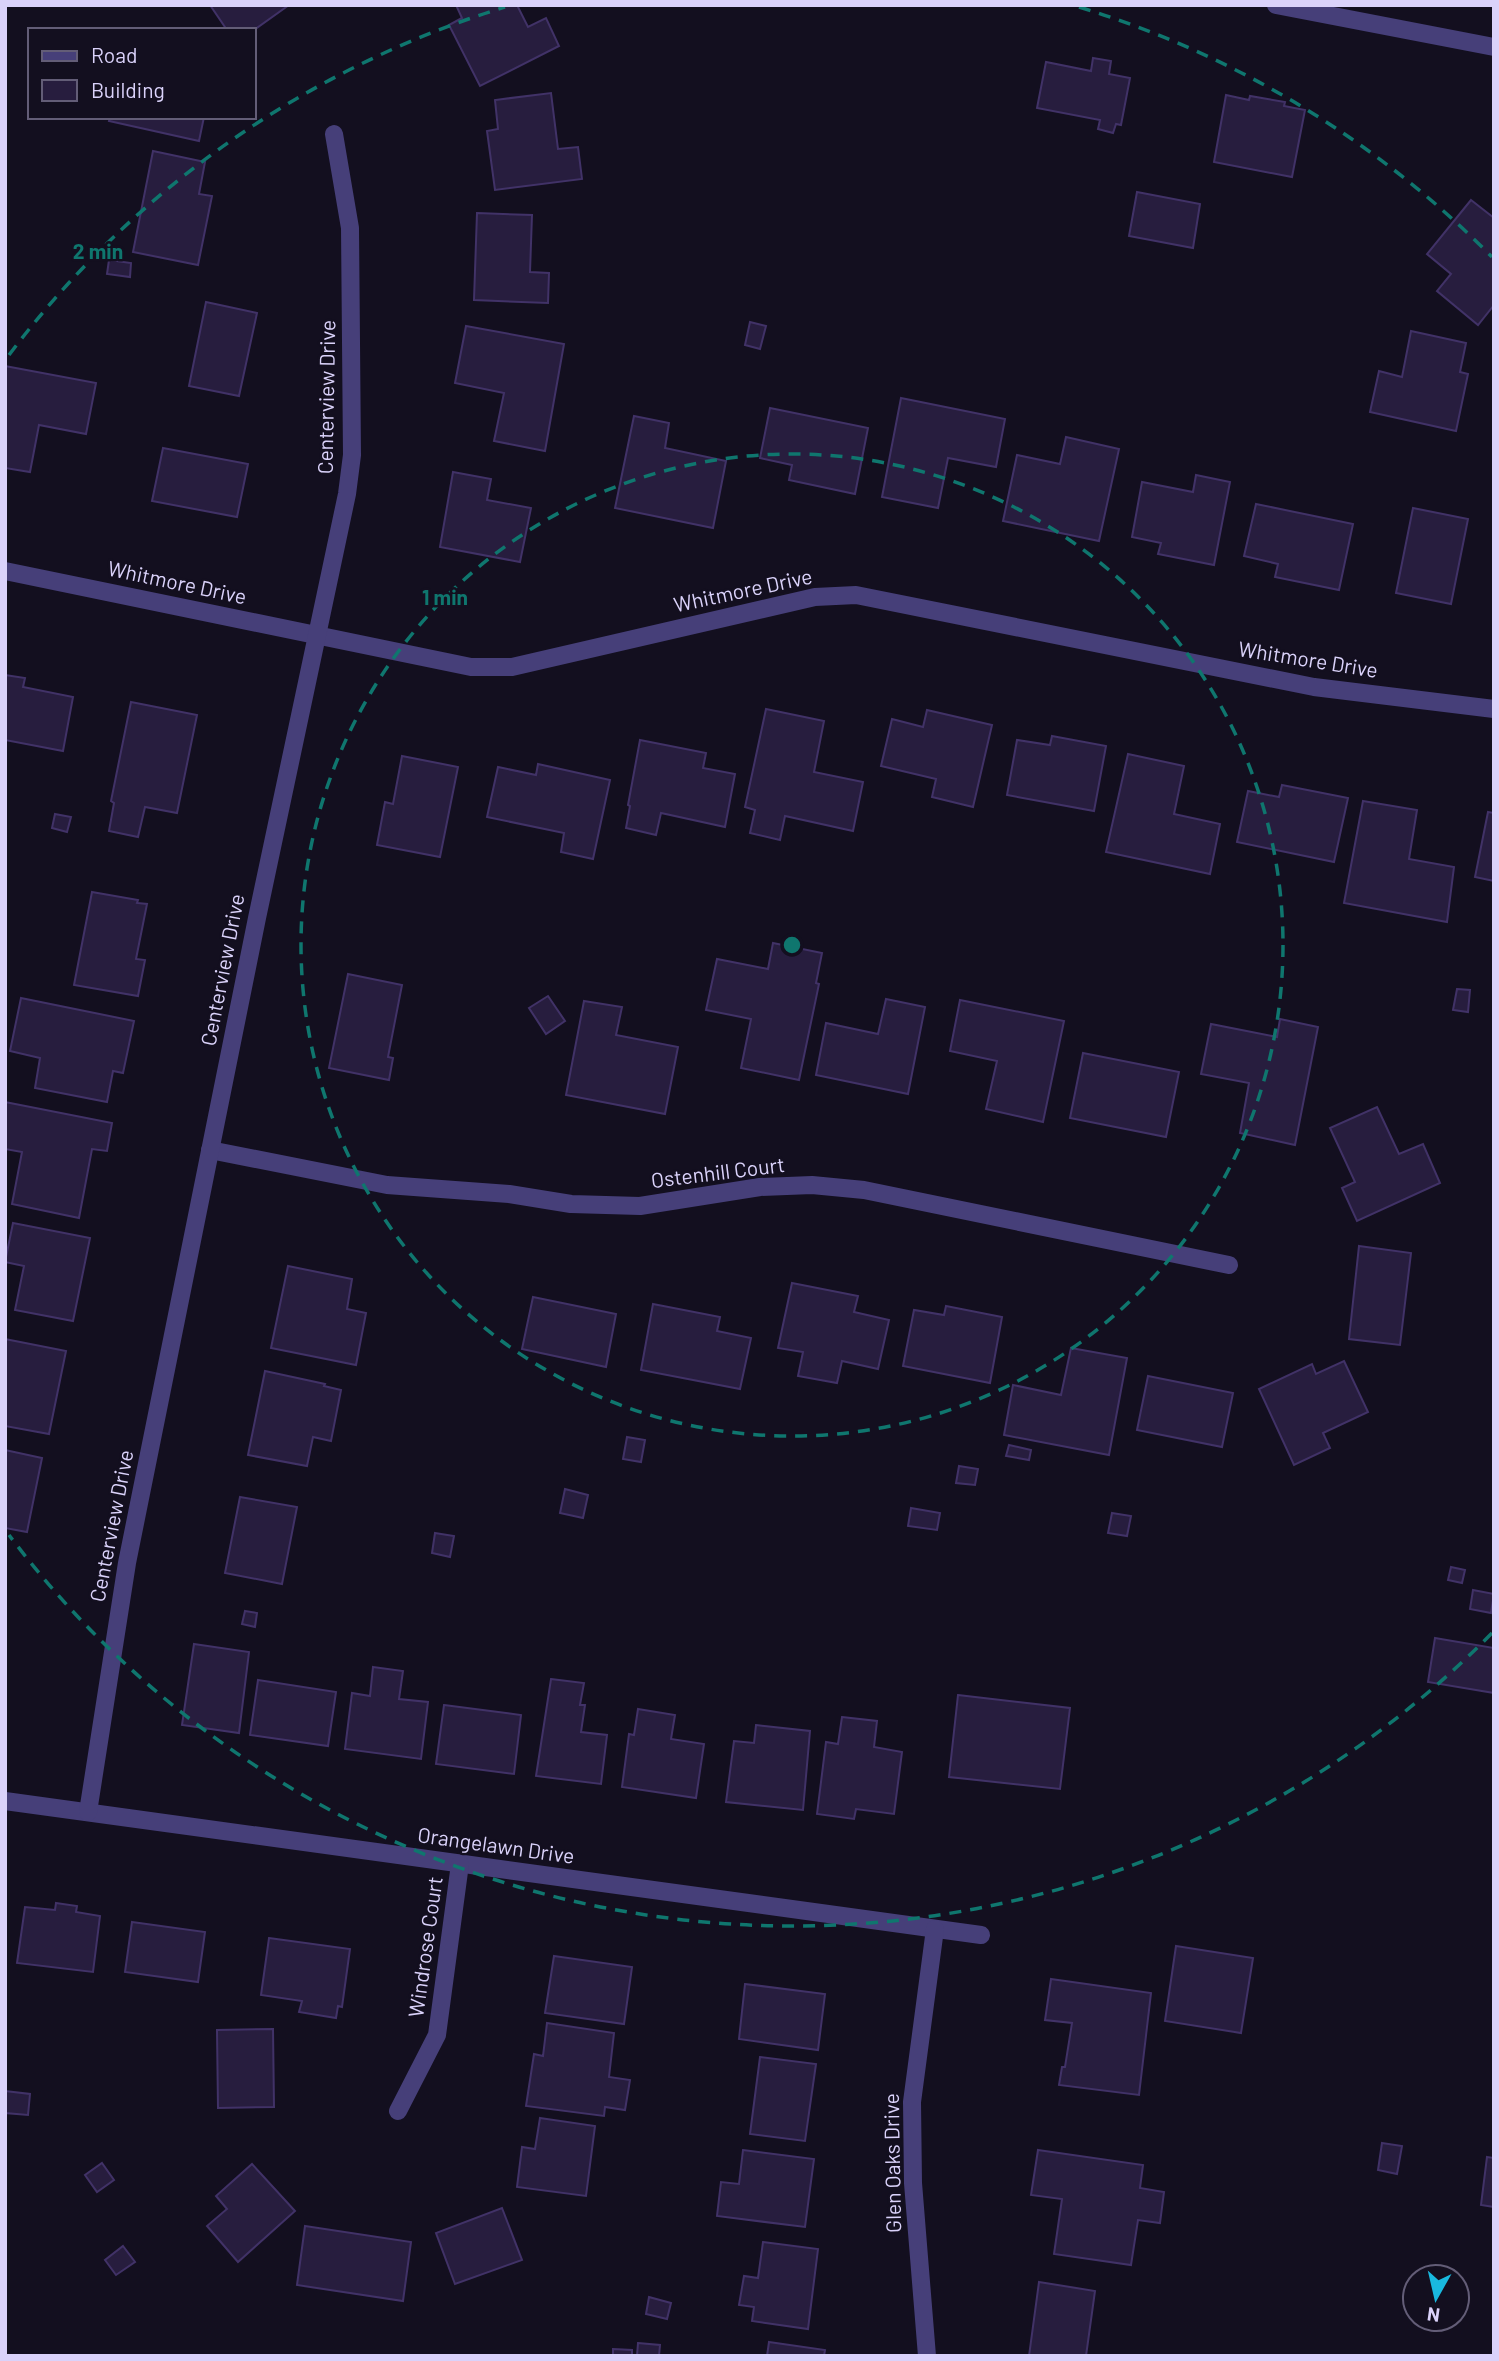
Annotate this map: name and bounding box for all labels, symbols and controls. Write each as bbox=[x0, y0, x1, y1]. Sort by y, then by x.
legend bbox=[28, 28, 256, 119]
text: Road bbox=[91, 42, 137, 67]
text: Building bbox=[91, 77, 165, 102]
text: 2 min bbox=[73, 238, 123, 263]
street label: Centerview Drive bbox=[312, 320, 339, 474]
street label: Whitmore Drive bbox=[106, 555, 249, 608]
street label: Whitmore Drive bbox=[671, 563, 814, 616]
text: 1 min bbox=[422, 584, 468, 609]
street label: Whitmore Drive bbox=[1237, 635, 1380, 682]
street label: Centerview Drive bbox=[195, 892, 249, 1048]
centre of rings bbox=[780, 933, 804, 957]
street label: Ostenhill Court bbox=[650, 1151, 786, 1192]
street label: Centerview Drive bbox=[84, 1448, 138, 1604]
street label: Orangelawn Drive bbox=[416, 1821, 576, 1868]
street label: Windrose Court bbox=[402, 1875, 447, 2019]
street label: Glen Oaks Drive bbox=[878, 2093, 905, 2233]
north arrow bbox=[1401, 2263, 1471, 2333]
text: N bbox=[1426, 2303, 1441, 2328]

